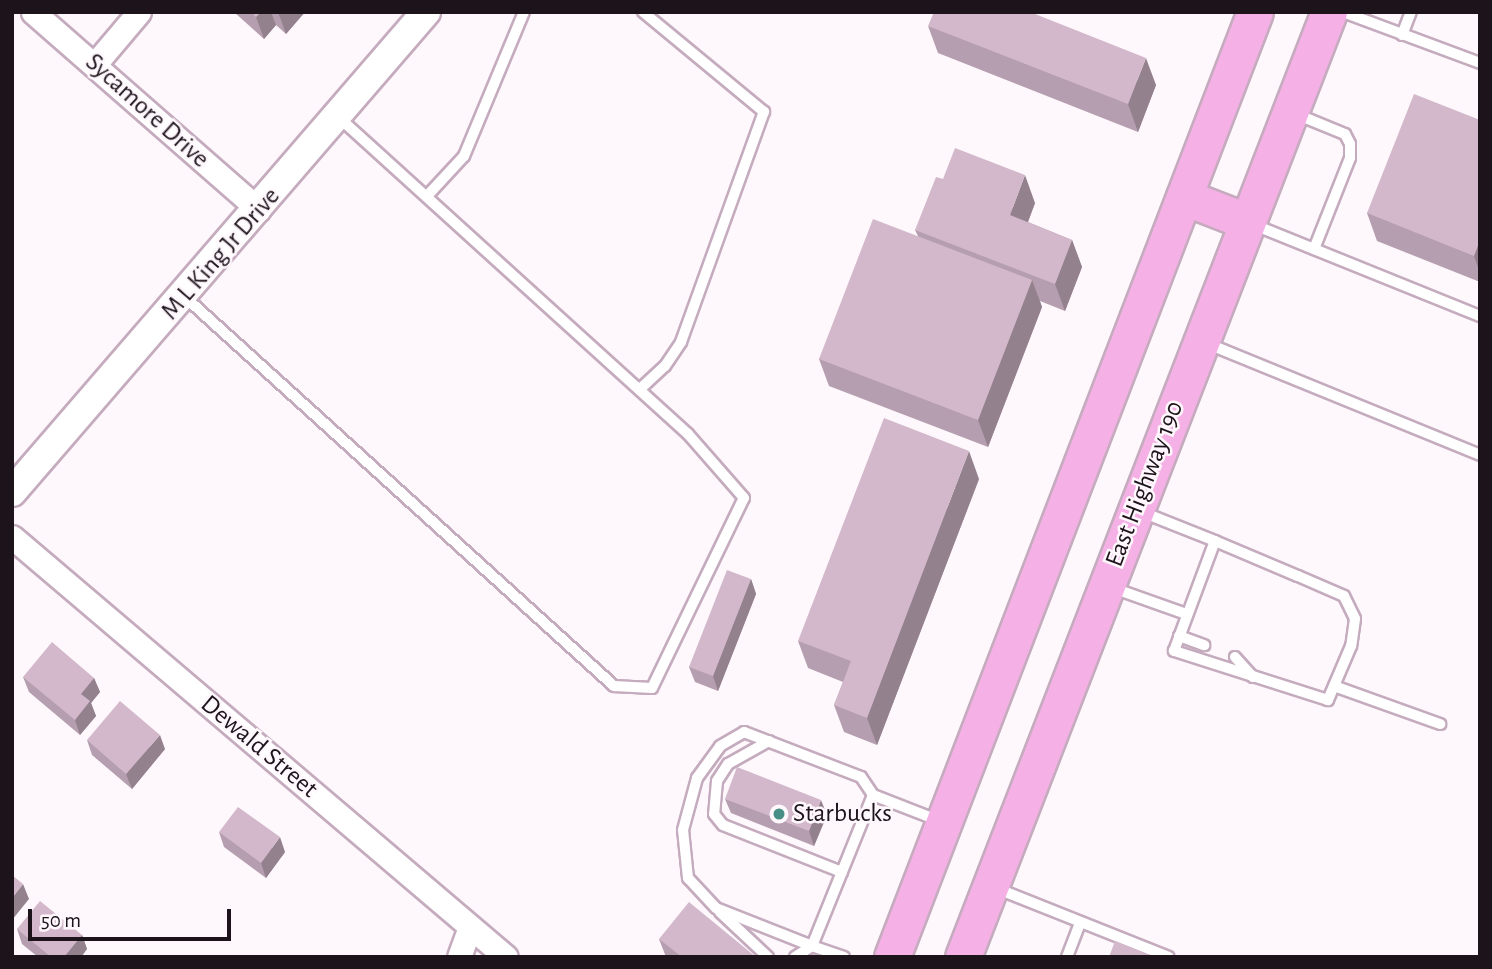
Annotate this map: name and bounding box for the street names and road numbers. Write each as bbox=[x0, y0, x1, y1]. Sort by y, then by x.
street label: Sycamore Drive bbox=[79, 47, 215, 175]
street label: M L King Jr Drive bbox=[155, 181, 287, 327]
street label: East Highway 190 bbox=[1099, 397, 1191, 571]
street label: Dewald Street bbox=[194, 689, 324, 805]

